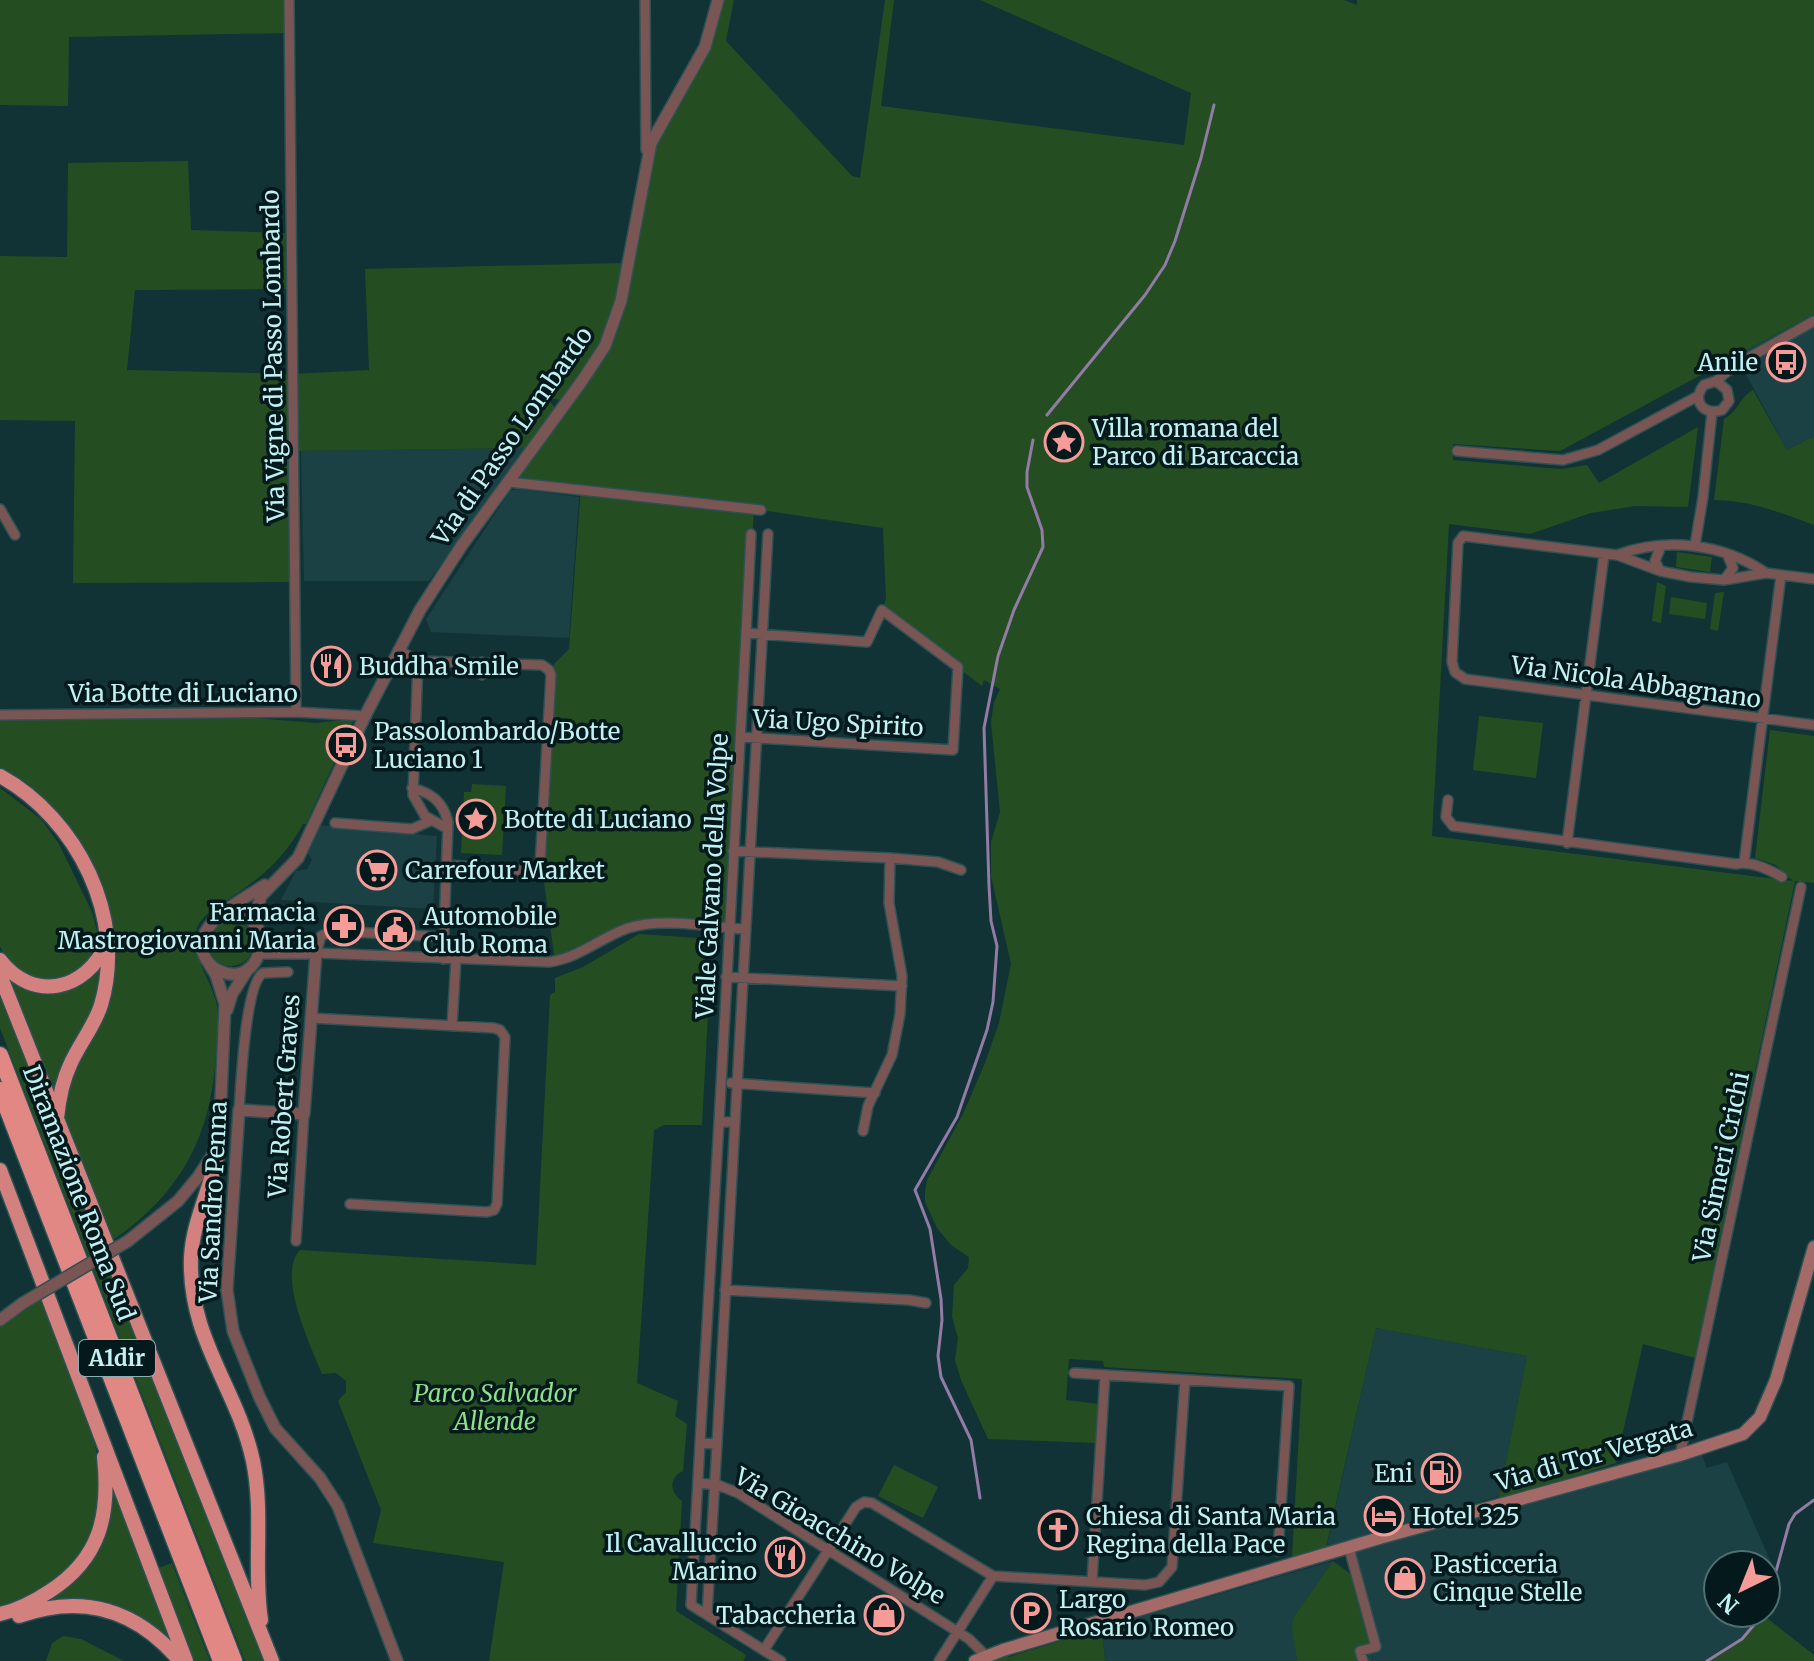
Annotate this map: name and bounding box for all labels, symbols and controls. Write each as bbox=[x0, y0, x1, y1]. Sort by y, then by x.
street label: Via Vigne di Passo Lombardo bbox=[255, 189, 291, 524]
street label: Via di Passo Lombardo bbox=[424, 321, 599, 552]
bus stop icon: Anile bbox=[1765, 341, 1807, 383]
place label: Anile bbox=[1696, 347, 1758, 378]
place label: Villa romana del Parco di Barcaccia bbox=[1091, 413, 1299, 472]
place icon: Villa romana del Parco di Barcaccia bbox=[1043, 421, 1085, 463]
restaurant icon: Buddha Smile bbox=[310, 645, 352, 687]
street label: Via Nicola Abbagnano bbox=[1508, 649, 1763, 715]
place label: Buddha Smile bbox=[359, 651, 519, 682]
street label: Via Botte di Luciano bbox=[67, 678, 298, 709]
street label: Via Ugo Spirito bbox=[751, 703, 924, 743]
place label: Passolombardo/Botte Luciano 1 bbox=[374, 716, 620, 775]
bus stop icon: Passolombardo/Botte Luciano 1 bbox=[325, 724, 367, 766]
street label: Viale Galvano della Volpe bbox=[689, 733, 735, 1020]
place icon: Botte di Luciano bbox=[455, 798, 497, 840]
place label: Botte di Luciano bbox=[504, 804, 691, 835]
supermarket icon: Carrefour Market bbox=[356, 849, 398, 891]
place label: Carrefour Market bbox=[405, 855, 605, 886]
place label: Farmacia Mastrogiovanni Maria bbox=[58, 897, 316, 956]
place label: Automobile Club Roma bbox=[422, 901, 557, 960]
pharmacy icon: Farmacia Mastrogiovanni Maria bbox=[323, 905, 365, 947]
public building icon: Automobile Club Roma bbox=[374, 909, 416, 951]
street label: Via Robert Graves bbox=[261, 993, 307, 1200]
street label: Diramazione Roma Sud bbox=[16, 1061, 142, 1325]
street label: Via Simeri Crichi bbox=[1685, 1069, 1756, 1266]
street label: Via Sandro Penna bbox=[192, 1100, 234, 1305]
road number: A1dir bbox=[79, 1340, 155, 1376]
park label: Parco Salvador Allende bbox=[414, 1378, 578, 1437]
street label: Via di Tor Vergata bbox=[1491, 1412, 1696, 1498]
fuel station icon: Eni bbox=[1420, 1452, 1462, 1494]
place label: Eni bbox=[1374, 1458, 1413, 1489]
street label: Via Gioacchino Volpe bbox=[728, 1460, 951, 1611]
hotel icon: Hotel 325 bbox=[1363, 1495, 1405, 1537]
place label: Chiesa di Santa Maria Regina della Pace bbox=[1086, 1501, 1336, 1560]
place label: Hotel 325 bbox=[1412, 1501, 1520, 1532]
church icon: Chiesa di Santa Maria Regina della Pace bbox=[1037, 1509, 1079, 1551]
place label: Il Cavalluccio Marino bbox=[605, 1528, 757, 1587]
restaurant icon: Il Cavalluccio Marino bbox=[764, 1536, 806, 1578]
place label: Pasticceria Cinque Stelle bbox=[1433, 1549, 1582, 1608]
north arrow bbox=[1702, 1549, 1782, 1629]
shop icon: Pasticceria Cinque Stelle bbox=[1384, 1557, 1426, 1599]
place label: Largo Rosario Romeo bbox=[1059, 1584, 1234, 1643]
text: N bbox=[1712, 1587, 1744, 1620]
parking icon: Largo Rosario Romeo bbox=[1010, 1592, 1052, 1634]
shop icon: Tabaccheria bbox=[863, 1594, 905, 1636]
place label: Tabaccheria bbox=[716, 1600, 856, 1631]

